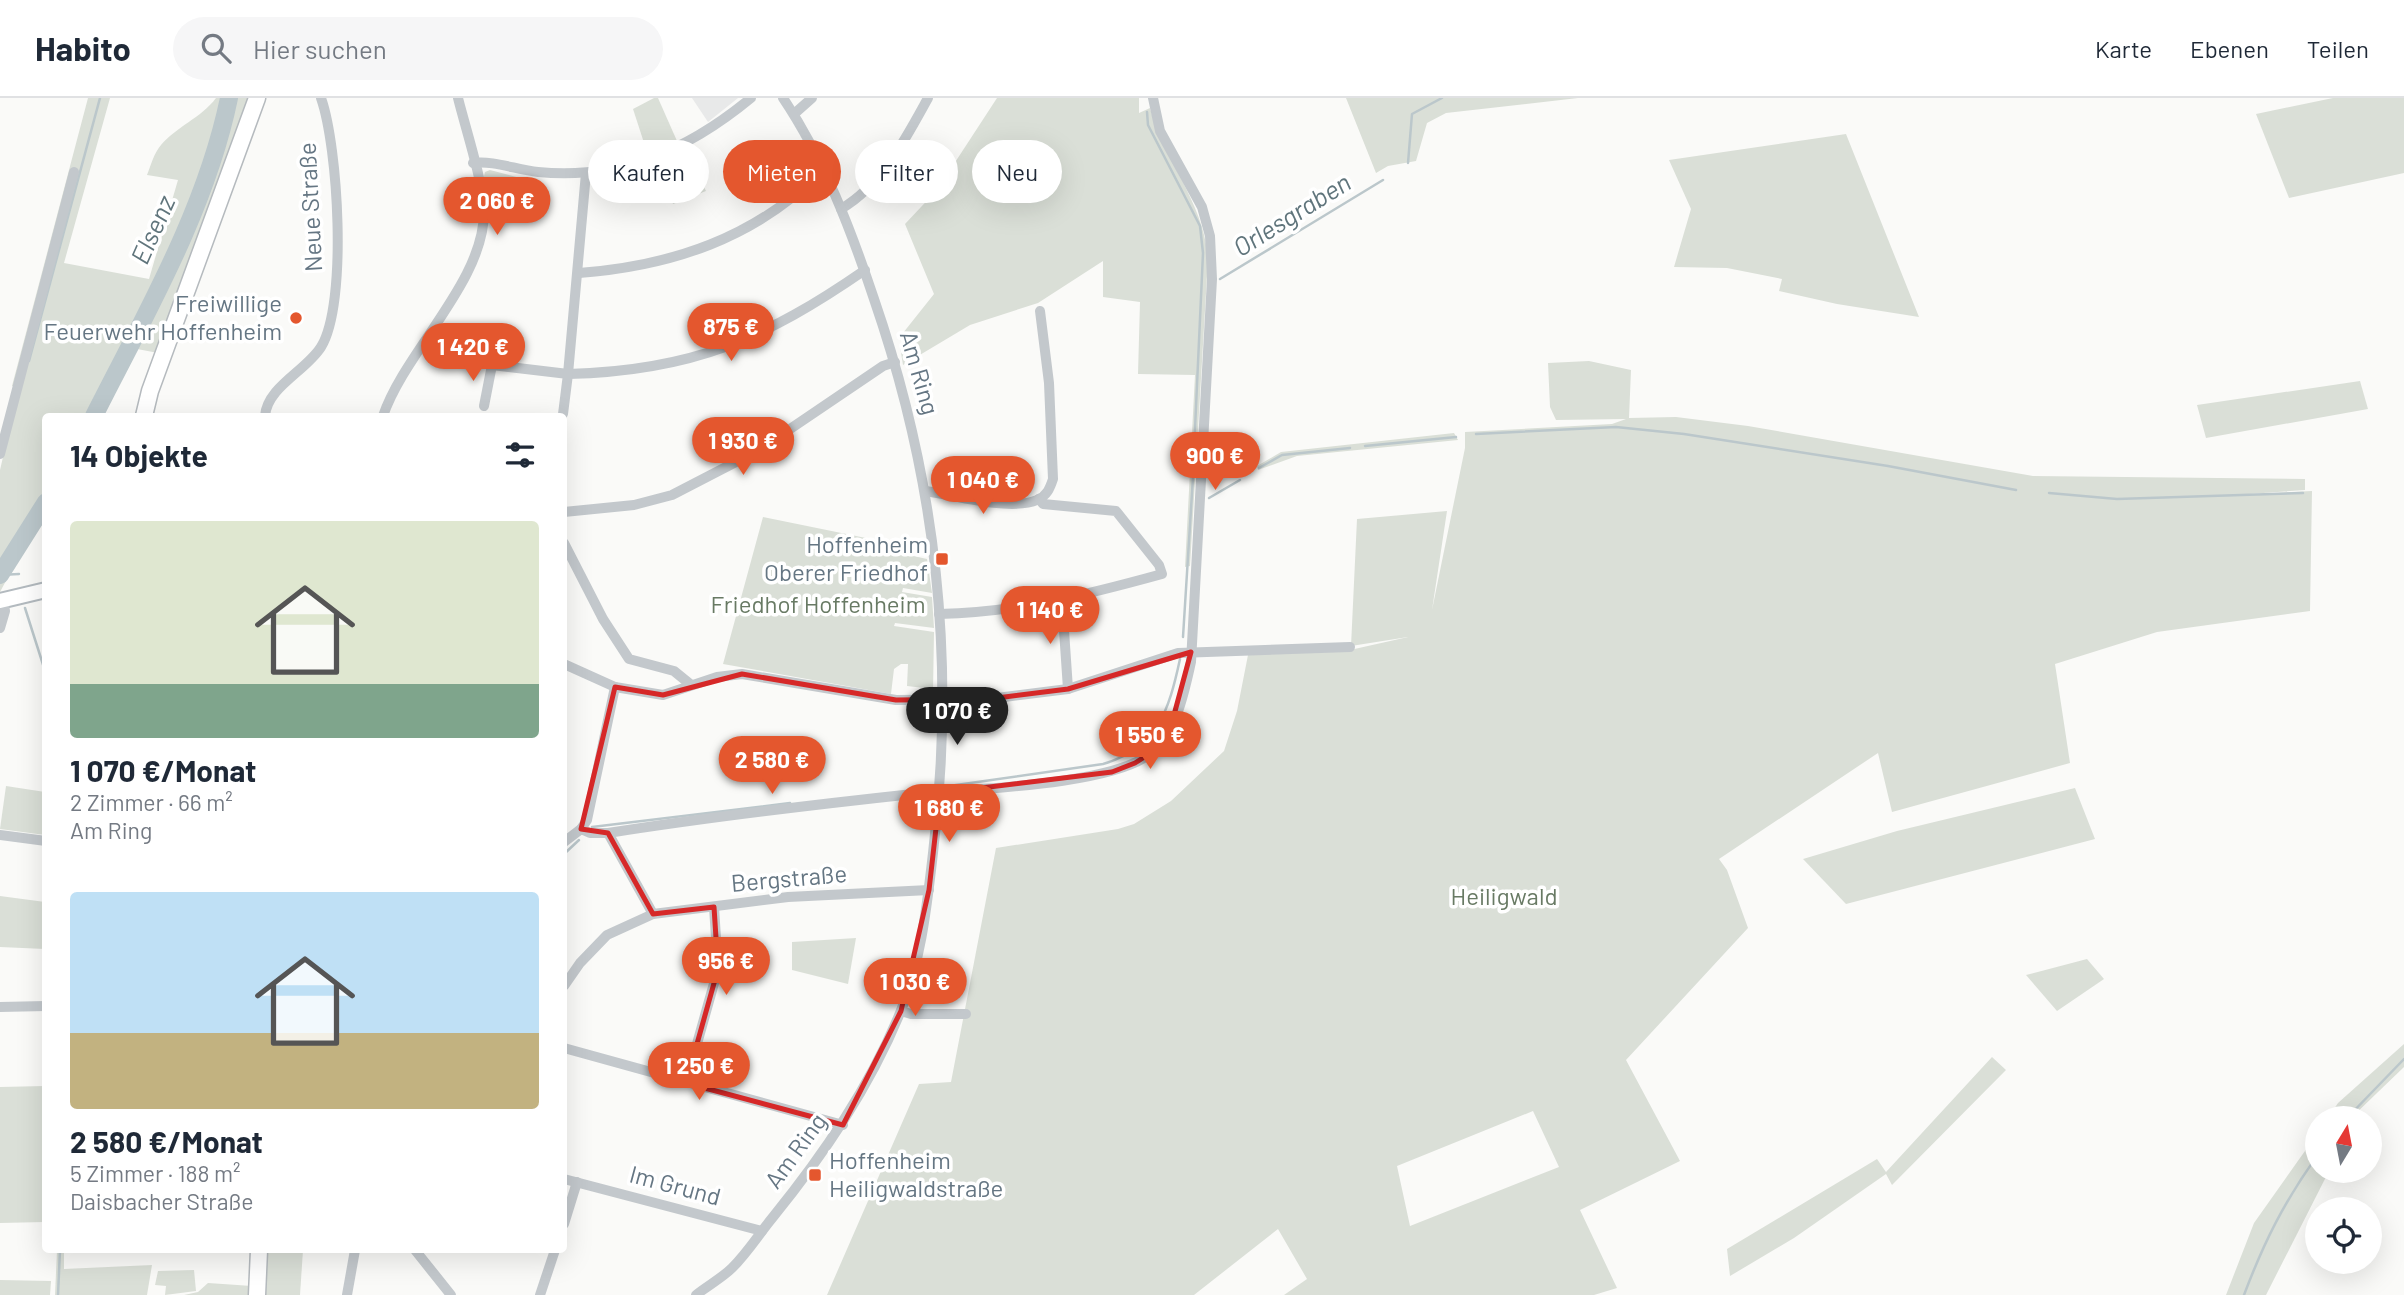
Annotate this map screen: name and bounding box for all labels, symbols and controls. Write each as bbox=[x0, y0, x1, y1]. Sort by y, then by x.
search box bbox=[173, 17, 663, 80]
text: Habito bbox=[35, 28, 131, 68]
icon: search bbox=[197, 29, 235, 67]
text: Hier suchen bbox=[253, 33, 387, 64]
text: Karte bbox=[2095, 34, 2152, 63]
text: Ebenen bbox=[2190, 34, 2269, 63]
text: Teilen bbox=[2307, 34, 2369, 63]
chip: Kaufen bbox=[588, 140, 709, 203]
chip: Mieten bbox=[723, 140, 841, 203]
chip: Filter bbox=[855, 140, 958, 203]
chip: Neu bbox=[972, 140, 1062, 203]
street label: Neue Straße bbox=[292, 142, 327, 272]
water label: Orlesgraben bbox=[1227, 165, 1356, 262]
pin: 2 060 € bbox=[432, 178, 562, 237]
text: 2 060 € bbox=[459, 186, 535, 214]
water label: Elsenz bbox=[123, 190, 181, 268]
place label: Freiwillige Feuerwehr Hoffenheim bbox=[43, 288, 282, 345]
pin: 875 € bbox=[682, 303, 780, 363]
marker: Freiwillige Feuerwehr Hoffenheim bbox=[288, 310, 304, 326]
text: 875 € bbox=[703, 312, 759, 340]
pin: 1 420 € bbox=[408, 324, 538, 383]
street label: Am Ring bbox=[895, 327, 946, 418]
text: 1 420 € bbox=[437, 332, 509, 360]
pin: 1 930 € bbox=[678, 418, 808, 477]
text: 1 930 € bbox=[708, 426, 778, 454]
pin: 900 € bbox=[1166, 432, 1264, 492]
icon: filters bbox=[501, 436, 539, 474]
text: 14 Objekte bbox=[70, 437, 208, 473]
text: 900 € bbox=[1186, 441, 1244, 469]
pin: 1 040 € bbox=[918, 456, 1048, 516]
text: 1 040 € bbox=[947, 465, 1019, 493]
place label: Hoffenheim Oberer Friedhof bbox=[764, 529, 928, 586]
marker: Hoffenheim Oberer Friedhof bbox=[934, 551, 950, 567]
icon: home bbox=[242, 567, 368, 693]
pin: 1 140 € bbox=[985, 587, 1115, 646]
park label: Friedhof Hoffenheim bbox=[711, 589, 925, 618]
text: 1 140 € bbox=[1016, 595, 1084, 623]
pin: 1 070 € bbox=[892, 688, 1022, 747]
text: 1 070 € bbox=[922, 696, 992, 724]
pin: 1 550 € bbox=[1085, 712, 1215, 771]
text: 1 550 € bbox=[1115, 720, 1185, 748]
pin: 2 580 € bbox=[707, 736, 837, 796]
text: 2 580 € bbox=[735, 745, 809, 773]
text: 1 070 €/Monat bbox=[70, 752, 256, 788]
pin: 1 680 € bbox=[884, 784, 1014, 844]
text: 2 Zimmer · 66 m² bbox=[70, 788, 233, 816]
text: 1 680 € bbox=[914, 793, 984, 821]
text: Am Ring bbox=[70, 816, 152, 844]
street label: Bergstraße bbox=[730, 858, 848, 897]
park label: Heiligwald bbox=[1450, 881, 1558, 910]
pin: 956 € bbox=[677, 937, 775, 997]
icon: home bbox=[242, 938, 368, 1064]
text: 956 € bbox=[698, 946, 754, 974]
pin: 1 030 € bbox=[850, 958, 980, 1018]
text: 1 030 € bbox=[880, 967, 950, 995]
pin: 1 250 € bbox=[634, 1042, 764, 1102]
text: 1 250 € bbox=[664, 1051, 734, 1079]
north arrow bbox=[2305, 1106, 2382, 1183]
map controls bbox=[2305, 1106, 2382, 1274]
street label: Am Ring bbox=[758, 1107, 832, 1193]
text: 2 580 €/Monat bbox=[70, 1123, 263, 1159]
place label: Hoffenheim Heiligwaldstraße bbox=[829, 1145, 1003, 1202]
text: 5 Zimmer · 188 m² bbox=[70, 1159, 241, 1187]
street label: Im Grund bbox=[627, 1159, 724, 1211]
marker: Hoffenheim Heiligwaldstraße bbox=[807, 1167, 823, 1183]
text: Daisbacher Straße bbox=[70, 1187, 253, 1215]
button: locate bbox=[2305, 1197, 2382, 1274]

